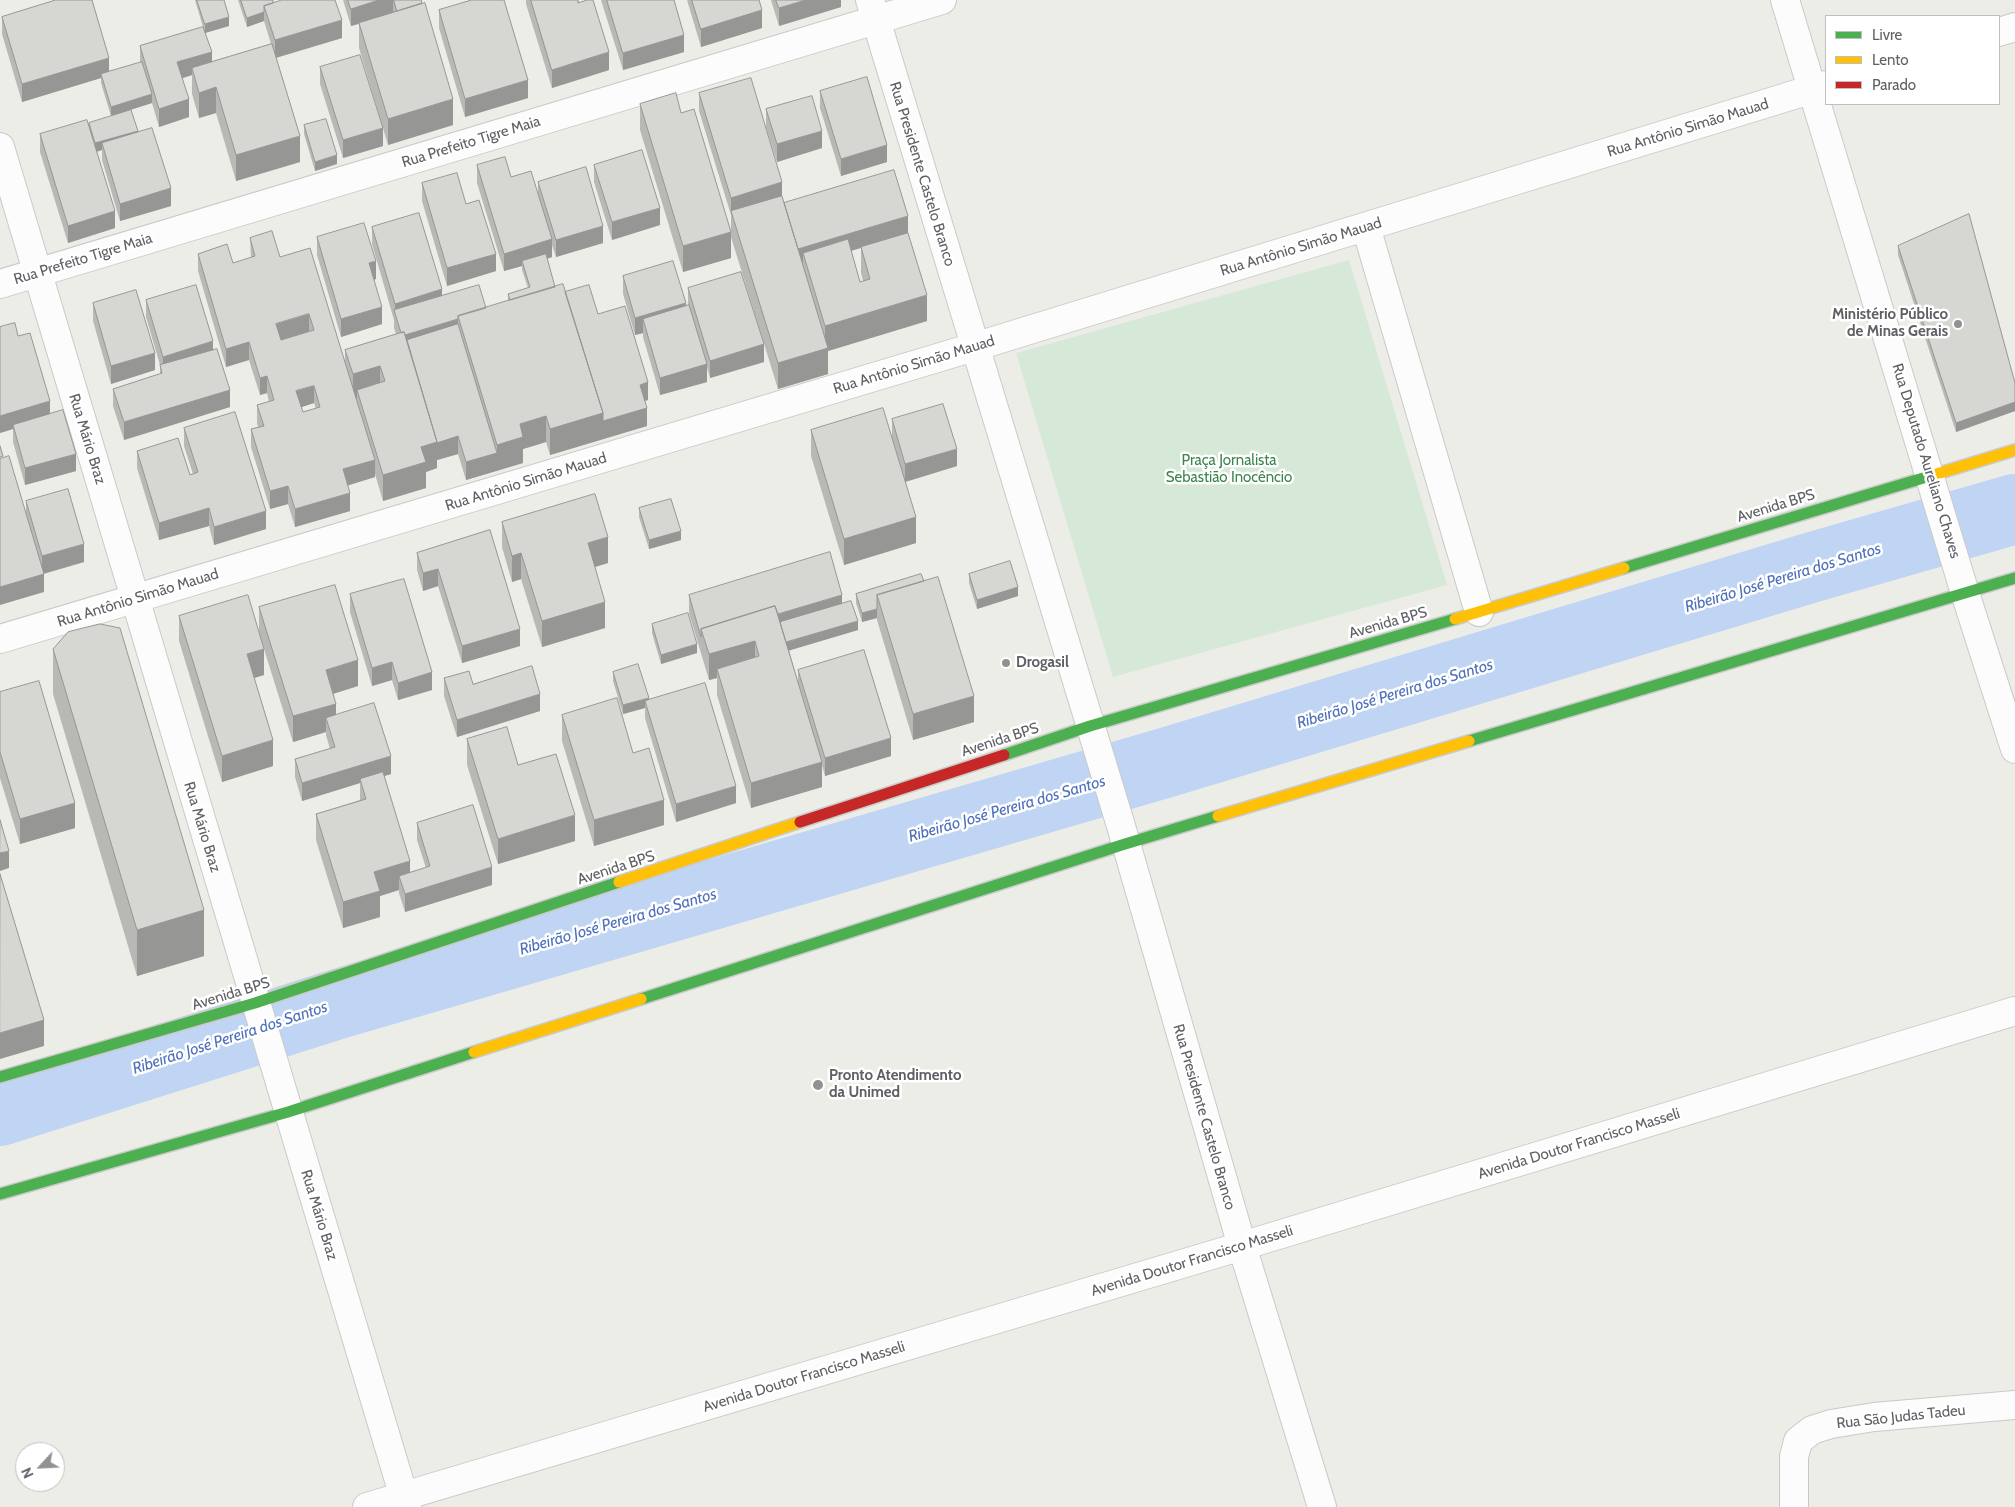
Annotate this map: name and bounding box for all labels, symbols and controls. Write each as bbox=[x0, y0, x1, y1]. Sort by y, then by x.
legend bbox=[1825, 15, 2000, 105]
text: Livre bbox=[1872, 26, 1902, 44]
text: Lento bbox=[1872, 51, 1909, 69]
text: Parado bbox=[1872, 76, 1916, 94]
street label: Rua Presidente Castelo Branco bbox=[885, 79, 959, 269]
street label: Rua Antônio Simão Mauad bbox=[1605, 95, 1771, 161]
street label: Rua Prefeito Tigre Maia bbox=[399, 112, 543, 172]
street label: Rua Antônio Simão Mauad bbox=[1218, 214, 1384, 280]
street label: Rua Prefeito Tigre Maia bbox=[11, 229, 155, 289]
place label: Ministério Público de Minas Gerais bbox=[1832, 306, 1948, 341]
marker: Ministério Público de Minas Gerais bbox=[1952, 318, 1964, 330]
street label: Rua Antônio Simão Mauad bbox=[831, 332, 997, 398]
street label: Rua Deputado Aureliano Chaves bbox=[1888, 361, 1964, 561]
street label: Rua Mário Braz bbox=[65, 391, 109, 487]
street label: Rua Antônio Simão Mauad bbox=[443, 449, 609, 515]
park label: Praça Jornalista Sebastião Inocêncio bbox=[1166, 452, 1292, 487]
street label: Avenida BPS bbox=[1735, 486, 1817, 526]
water label: Ribeirão José Pereira dos Santos bbox=[1683, 539, 1883, 617]
street label: Rua Antônio Simão Mauad bbox=[55, 565, 221, 631]
street label: Avenida BPS bbox=[1347, 603, 1429, 643]
place label: Drogasil bbox=[1016, 654, 1069, 672]
water label: Ribeirão José Pereira dos Santos bbox=[1295, 655, 1495, 733]
marker: Drogasil bbox=[1000, 657, 1012, 669]
street label: Avenida BPS bbox=[959, 719, 1041, 761]
water label: Ribeirão José Pereira dos Santos bbox=[906, 772, 1108, 846]
street label: Rua Mário Braz bbox=[180, 779, 224, 875]
street label: Avenida BPS bbox=[575, 847, 657, 889]
water label: Ribeirão José Pereira dos Santos bbox=[517, 885, 719, 959]
street label: Avenida BPS bbox=[190, 974, 272, 1014]
water label: Ribeirão José Pereira dos Santos bbox=[130, 997, 330, 1079]
street label: Rua Presidente Castelo Branco bbox=[1169, 1022, 1239, 1212]
place label: Pronto Atendimento da Unimed bbox=[829, 1067, 961, 1102]
marker: Pronto Atendimento da Unimed bbox=[811, 1078, 825, 1092]
street label: Avenida Doutor Francisco Masseli bbox=[1476, 1105, 1682, 1183]
street label: Rua Mário Braz bbox=[297, 1167, 341, 1263]
street label: Avenida Doutor Francisco Masseli bbox=[1089, 1222, 1295, 1300]
street label: Avenida Doutor Francisco Masseli bbox=[701, 1338, 907, 1416]
street label: Rua São Judas Tadeu bbox=[1836, 1401, 1966, 1433]
north arrow bbox=[15, 1442, 65, 1492]
text: N bbox=[17, 1465, 38, 1481]

